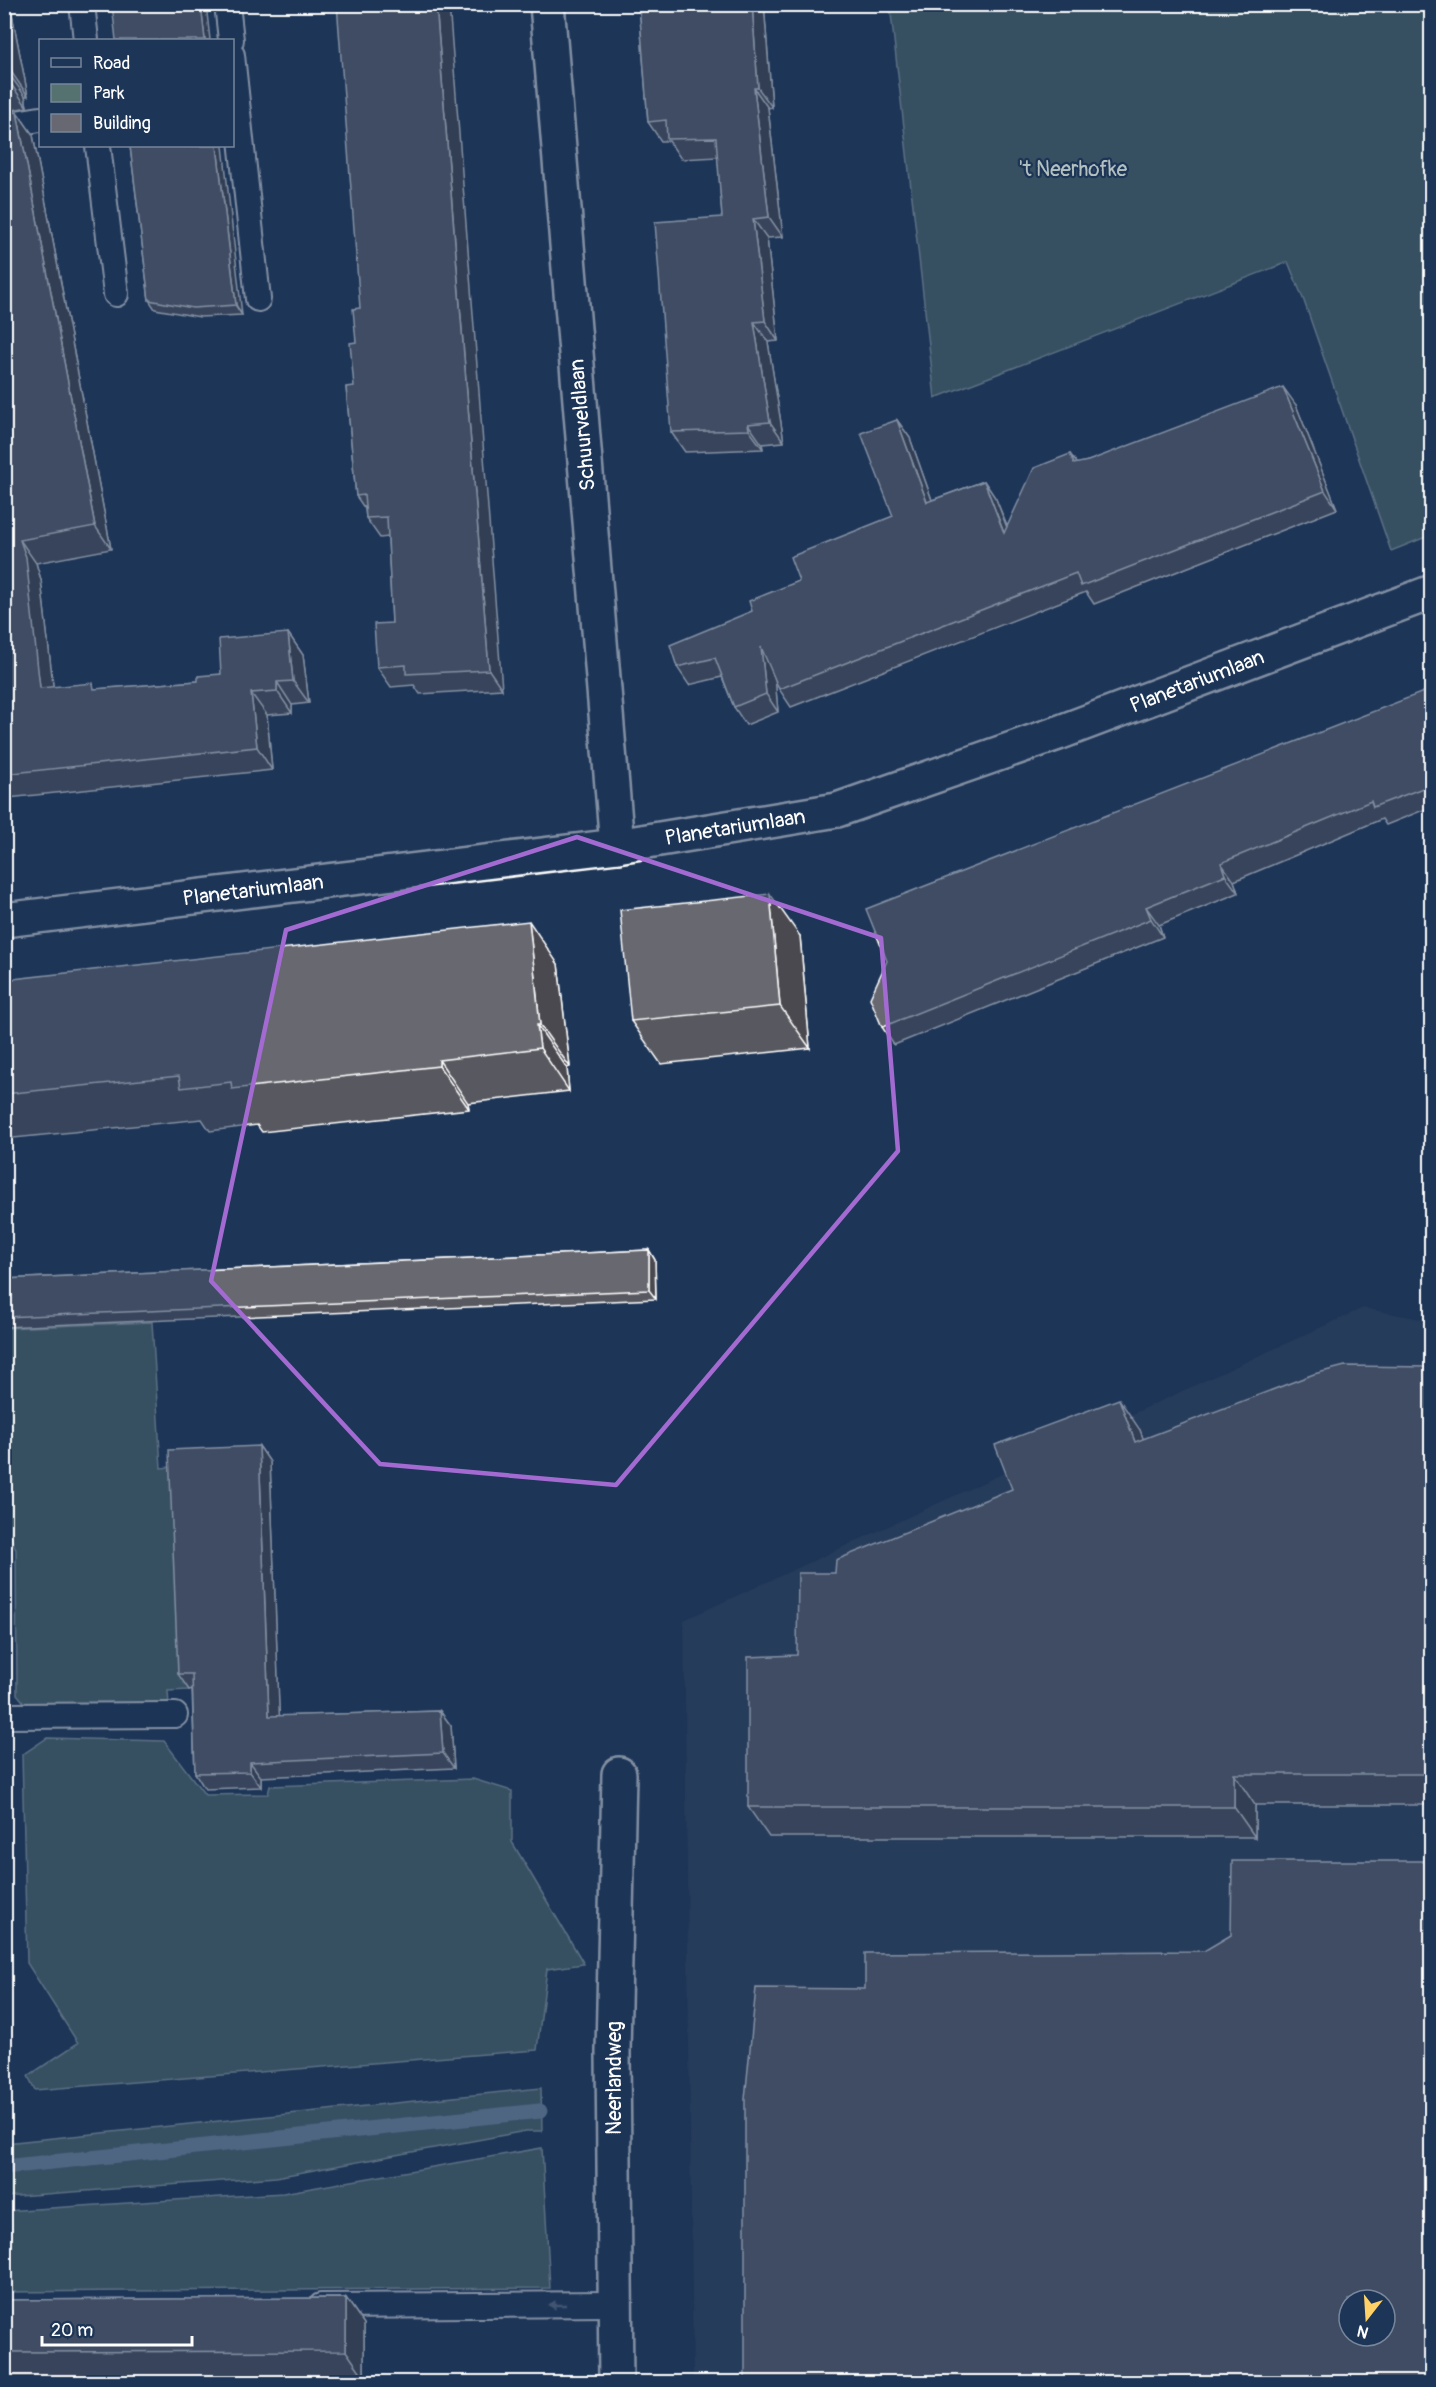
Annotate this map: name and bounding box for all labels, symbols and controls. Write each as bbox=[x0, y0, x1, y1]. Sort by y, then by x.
legend bbox=[39, 39, 234, 147]
text: Road bbox=[93, 52, 130, 75]
text: Park bbox=[93, 82, 125, 105]
text: Building bbox=[93, 112, 151, 135]
park label: 't Neerhofke bbox=[1019, 156, 1128, 183]
street label: Schuurveldlaan bbox=[563, 358, 602, 492]
street label: Planetariumlaan bbox=[1126, 643, 1268, 719]
street label: Planetariumlaan bbox=[663, 803, 807, 852]
street label: Planetariumlaan bbox=[181, 868, 325, 913]
street label: Neerlandweg bbox=[601, 2021, 628, 2135]
north arrow bbox=[1337, 2288, 1397, 2348]
one-way arrow bbox=[547, 2300, 566, 2309]
scale bar bbox=[42, 2309, 192, 2347]
text: 20 m bbox=[51, 2319, 93, 2342]
text: N bbox=[1355, 2320, 1371, 2343]

